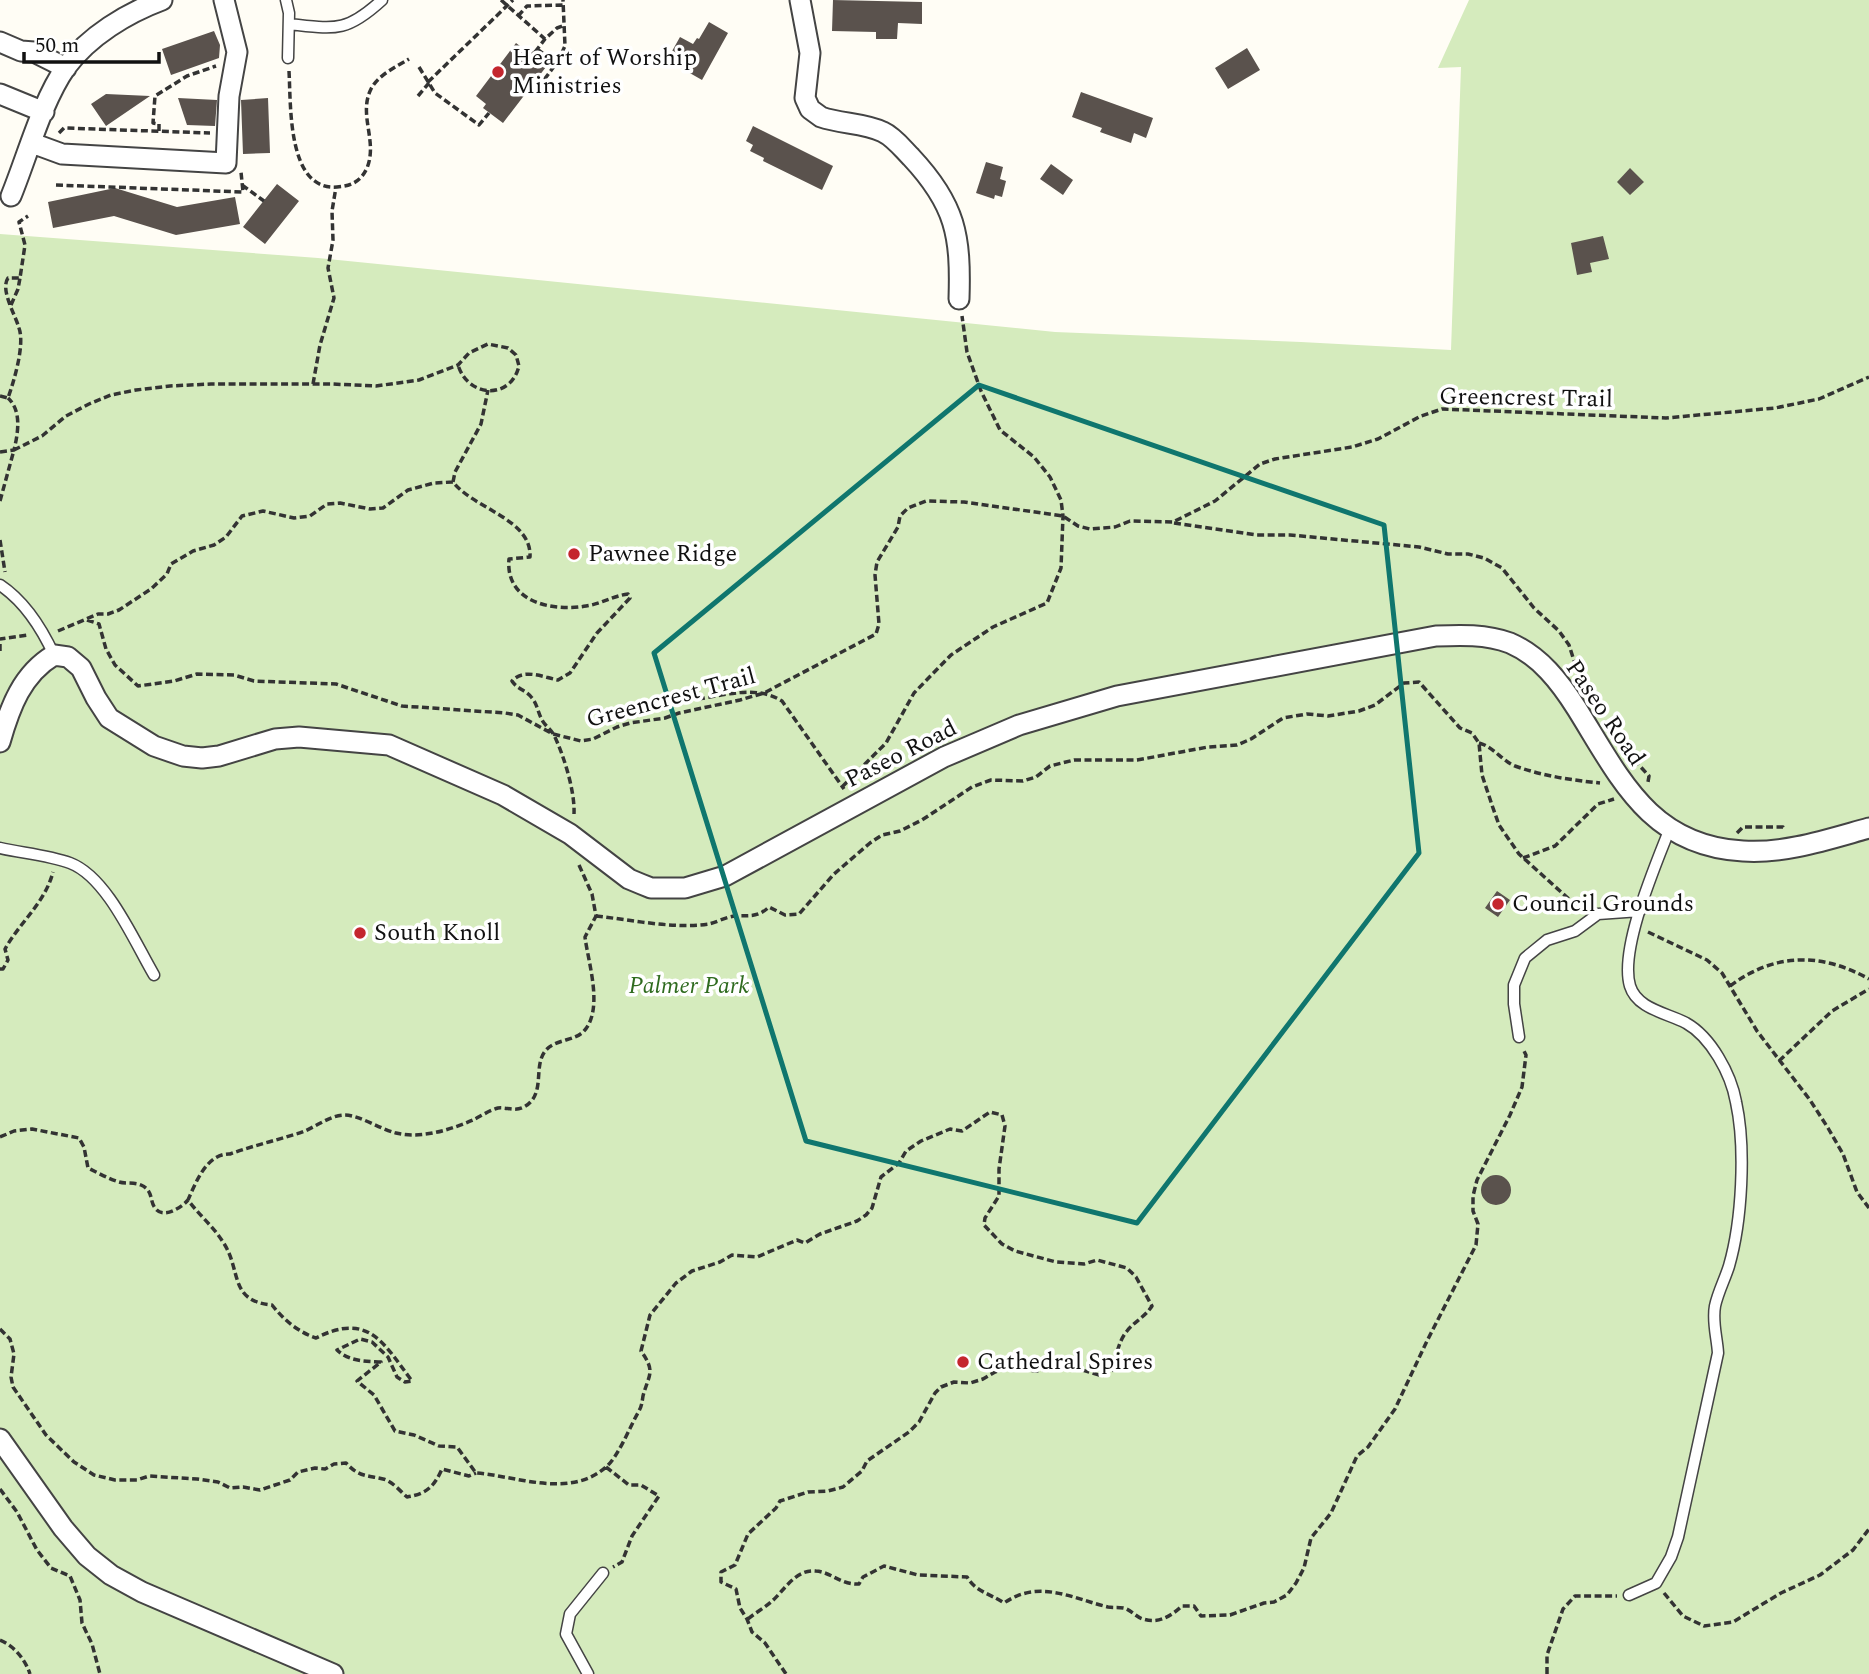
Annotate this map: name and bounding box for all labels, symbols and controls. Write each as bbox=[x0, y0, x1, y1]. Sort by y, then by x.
scale bar bbox=[24, 21, 159, 65]
text: 50 m bbox=[35, 30, 79, 62]
place label: Heart of Worship Ministries bbox=[512, 40, 697, 104]
marker: Heart of Worship Ministries bbox=[490, 64, 506, 80]
street label: Greencrest Trail bbox=[1439, 378, 1613, 418]
place label: Pawnee Ridge bbox=[588, 536, 737, 572]
marker: Pawnee Ridge bbox=[566, 546, 582, 562]
street label: Paseo Road bbox=[1556, 653, 1654, 773]
street label: Greencrest Trail bbox=[582, 658, 760, 738]
street label: Paseo Road bbox=[839, 710, 963, 798]
place label: Council Grounds bbox=[1512, 886, 1694, 922]
marker: Council Grounds bbox=[1490, 896, 1506, 912]
place label: South Knoll bbox=[374, 915, 500, 951]
marker: South Knoll bbox=[352, 925, 368, 941]
park label: Palmer Park bbox=[629, 968, 749, 1004]
place label: Cathedral Spires bbox=[977, 1344, 1153, 1380]
marker: Cathedral Spires bbox=[955, 1354, 971, 1370]

